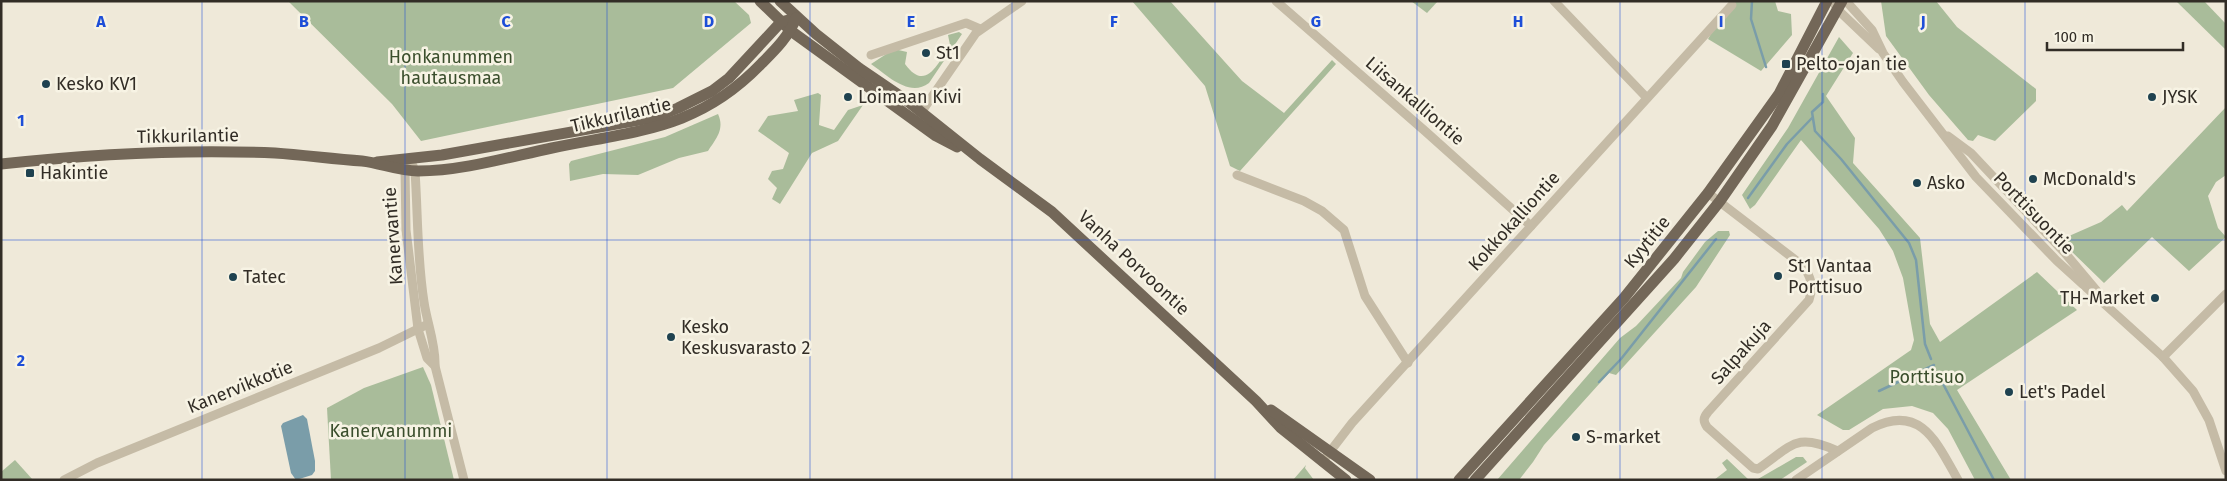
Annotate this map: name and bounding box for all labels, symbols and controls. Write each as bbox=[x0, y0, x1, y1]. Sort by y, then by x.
text: A bbox=[95, 12, 106, 31]
text: B bbox=[299, 12, 309, 31]
text: C bbox=[501, 12, 511, 31]
text: D bbox=[704, 12, 714, 31]
text: E bbox=[907, 12, 915, 31]
text: F bbox=[1110, 12, 1118, 31]
text: G bbox=[1311, 12, 1321, 31]
text: H bbox=[1513, 12, 1523, 31]
text: I bbox=[1719, 12, 1723, 31]
text: J bbox=[1919, 12, 1926, 31]
scale bar bbox=[2047, 20, 2183, 52]
text: 100 m bbox=[2054, 28, 2094, 46]
place label: St1 bbox=[936, 42, 960, 64]
park label: Honkanummen hautausmaa bbox=[389, 46, 513, 89]
marker: St1 bbox=[920, 47, 932, 59]
street label: Liisankalliontie bbox=[1361, 52, 1469, 150]
place label: Pelto-ojan tie bbox=[1796, 53, 1907, 75]
marker: Pelto-ojan tie bbox=[1780, 58, 1792, 70]
place label: Kesko KV1 bbox=[56, 73, 137, 95]
marker: Kesko KV1 bbox=[40, 78, 52, 90]
place label: Loimaan Kivi bbox=[858, 86, 962, 108]
place label: JYSK bbox=[2162, 86, 2198, 108]
marker: Loimaan Kivi bbox=[842, 91, 854, 103]
marker: JYSK bbox=[2146, 91, 2158, 103]
street label: Tikkurilantie bbox=[569, 93, 673, 137]
text: 1 bbox=[17, 111, 25, 130]
street label: Tikkurilantie bbox=[137, 124, 239, 148]
place label: Hakintie bbox=[40, 162, 108, 184]
marker: Hakintie bbox=[24, 167, 36, 179]
street label: Kokkokalliontie bbox=[1464, 167, 1564, 275]
street label: Porttisuontie bbox=[1989, 167, 2079, 259]
place label: McDonald's bbox=[2043, 168, 2136, 190]
place label: Asko bbox=[1927, 172, 1965, 194]
marker: McDonald's bbox=[2027, 173, 2039, 185]
marker: Asko bbox=[1911, 177, 1923, 189]
street label: Kanervantie bbox=[379, 186, 407, 286]
street label: Vanha Porvoontie bbox=[1074, 206, 1194, 320]
street label: Kyytitie bbox=[1619, 211, 1675, 273]
place label: St1 Vantaa Porttisuo bbox=[1788, 255, 1872, 298]
place label: Tatec bbox=[243, 266, 286, 288]
marker: St1 Vantaa Porttisuo bbox=[1772, 270, 1784, 282]
marker: Tatec bbox=[227, 271, 239, 283]
place label: TH-Market bbox=[2060, 287, 2146, 309]
marker: TH-Market bbox=[2149, 292, 2161, 304]
street label: Salpakuja bbox=[1706, 315, 1776, 389]
place label: Kesko Keskusvarasto 2 bbox=[681, 316, 810, 359]
marker: Kesko Keskusvarasto 2 bbox=[665, 331, 677, 343]
text: 2 bbox=[17, 351, 25, 370]
street label: Kanervikkotie bbox=[184, 356, 296, 418]
park label: Porttisuo bbox=[1890, 366, 1964, 388]
place label: Let's Padel bbox=[2019, 381, 2106, 403]
marker: Let's Padel bbox=[2003, 386, 2015, 398]
park label: Kanervanummi bbox=[330, 420, 452, 442]
place label: S-market bbox=[1586, 426, 1661, 448]
marker: S-market bbox=[1570, 431, 1582, 443]

